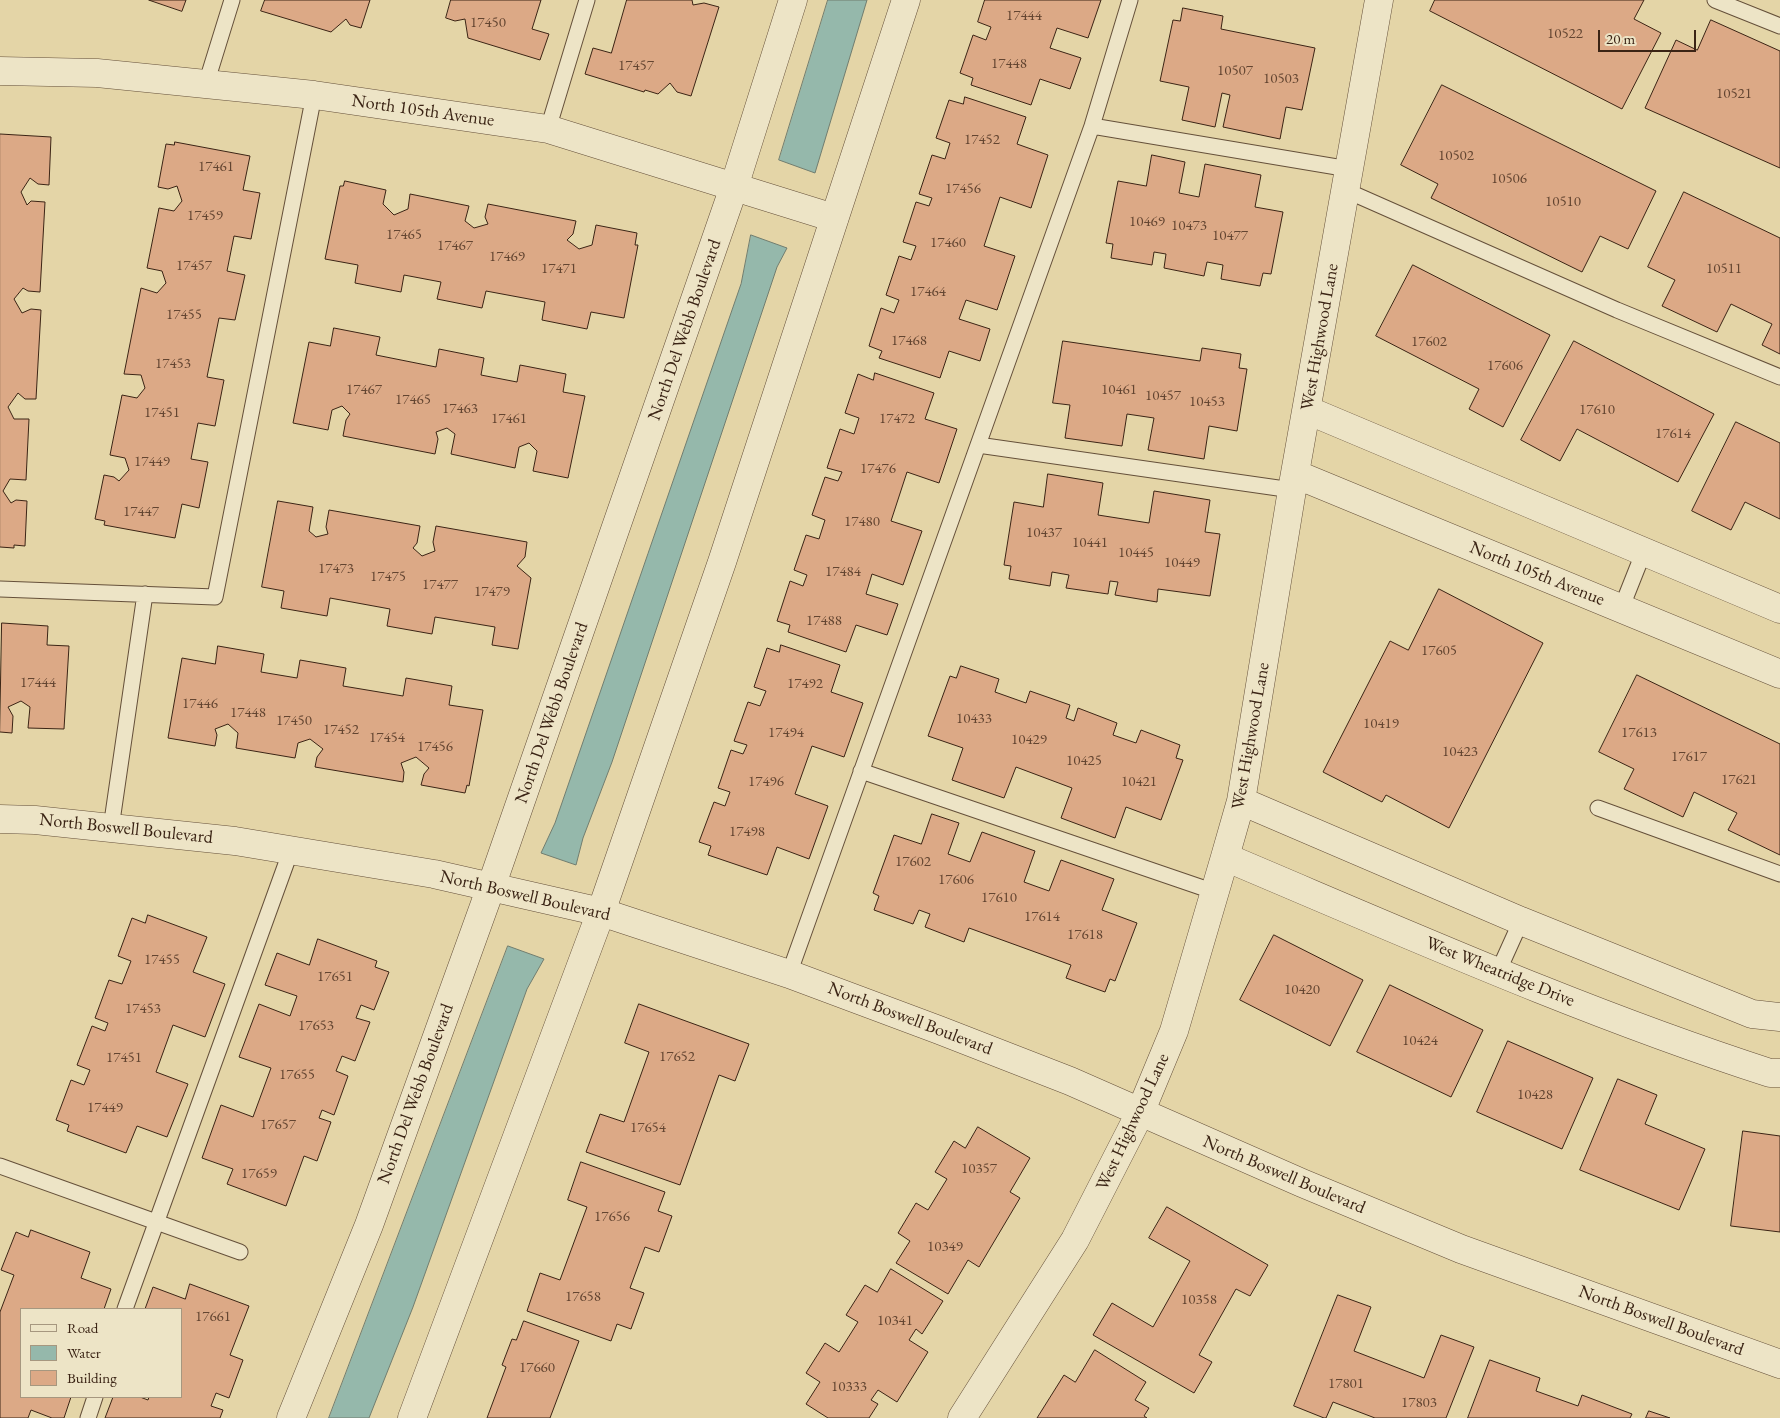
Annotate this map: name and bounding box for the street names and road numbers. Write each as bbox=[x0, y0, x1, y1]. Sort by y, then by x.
street label: North 105th Avenue bbox=[350, 90, 496, 132]
street label: North Del Webb Boulevard bbox=[644, 237, 726, 423]
street label: West Highwood Lane bbox=[1296, 262, 1344, 412]
street label: North 105th Avenue bbox=[1466, 537, 1608, 611]
street label: North Del Webb Boulevard bbox=[511, 620, 593, 806]
street label: West Highwood Lane bbox=[1227, 661, 1275, 811]
street label: North Boswell Boulevard bbox=[38, 809, 214, 849]
street label: North Boswell Boulevard bbox=[438, 866, 612, 926]
street label: West Wheatridge Drive bbox=[1422, 932, 1578, 1012]
street label: North Boswell Boulevard bbox=[825, 978, 995, 1060]
street label: North Del Webb Boulevard bbox=[373, 1001, 459, 1187]
street label: West Highwood Lane bbox=[1092, 1050, 1174, 1194]
street label: North Boswell Boulevard bbox=[1200, 1131, 1368, 1219]
street label: North Boswell Boulevard bbox=[1575, 1281, 1747, 1361]

